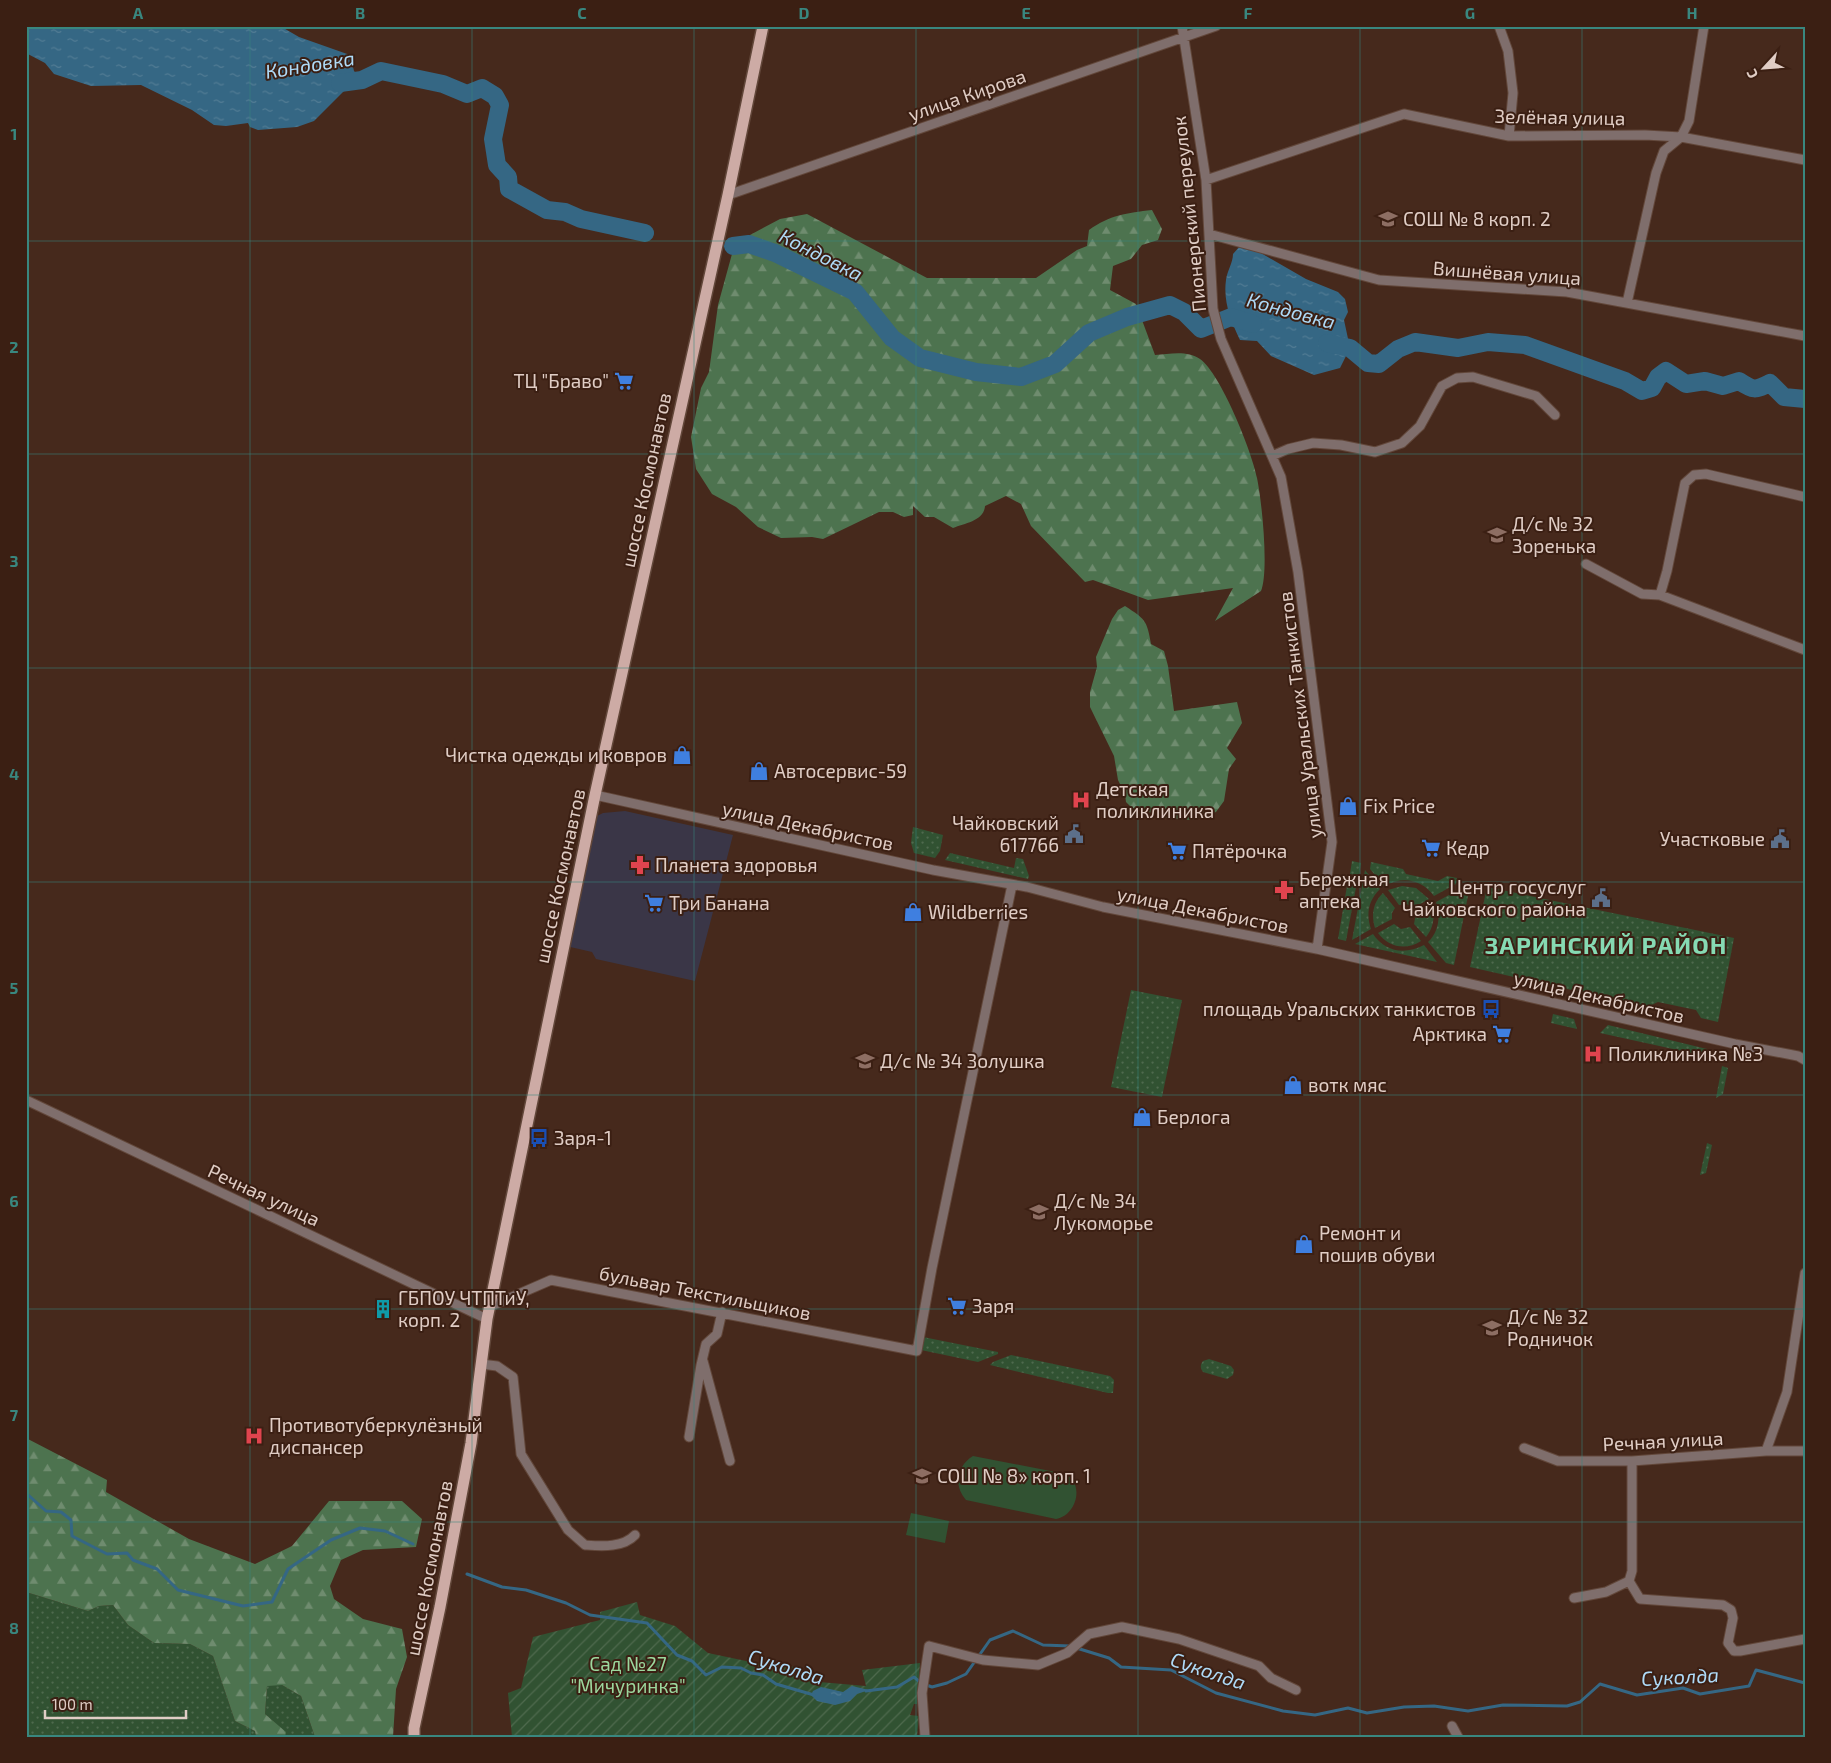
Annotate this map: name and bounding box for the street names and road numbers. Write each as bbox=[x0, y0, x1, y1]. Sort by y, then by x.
street label: улица Кирова bbox=[905, 64, 1029, 126]
street label: Зелёная улица bbox=[1494, 104, 1626, 130]
street label: Пионерский переулок bbox=[1167, 115, 1211, 313]
street label: Вишнёвая улица bbox=[1432, 256, 1582, 290]
street label: шоссе Космонавтов bbox=[616, 390, 675, 569]
street label: улица Уральских Танкистов bbox=[1273, 590, 1327, 840]
street label: шоссе Космонавтов bbox=[530, 786, 589, 965]
street label: улица Декабристов bbox=[720, 796, 896, 856]
street label: улица Декабристов bbox=[1115, 882, 1291, 938]
street label: улица Декабристов bbox=[1511, 966, 1687, 1028]
street label: Речная улица bbox=[204, 1159, 324, 1231]
street label: бульвар Текстильщиков bbox=[597, 1261, 813, 1325]
street label: Речная улица bbox=[1602, 1426, 1724, 1456]
street label: шоссе Космонавтов bbox=[400, 1478, 457, 1657]

